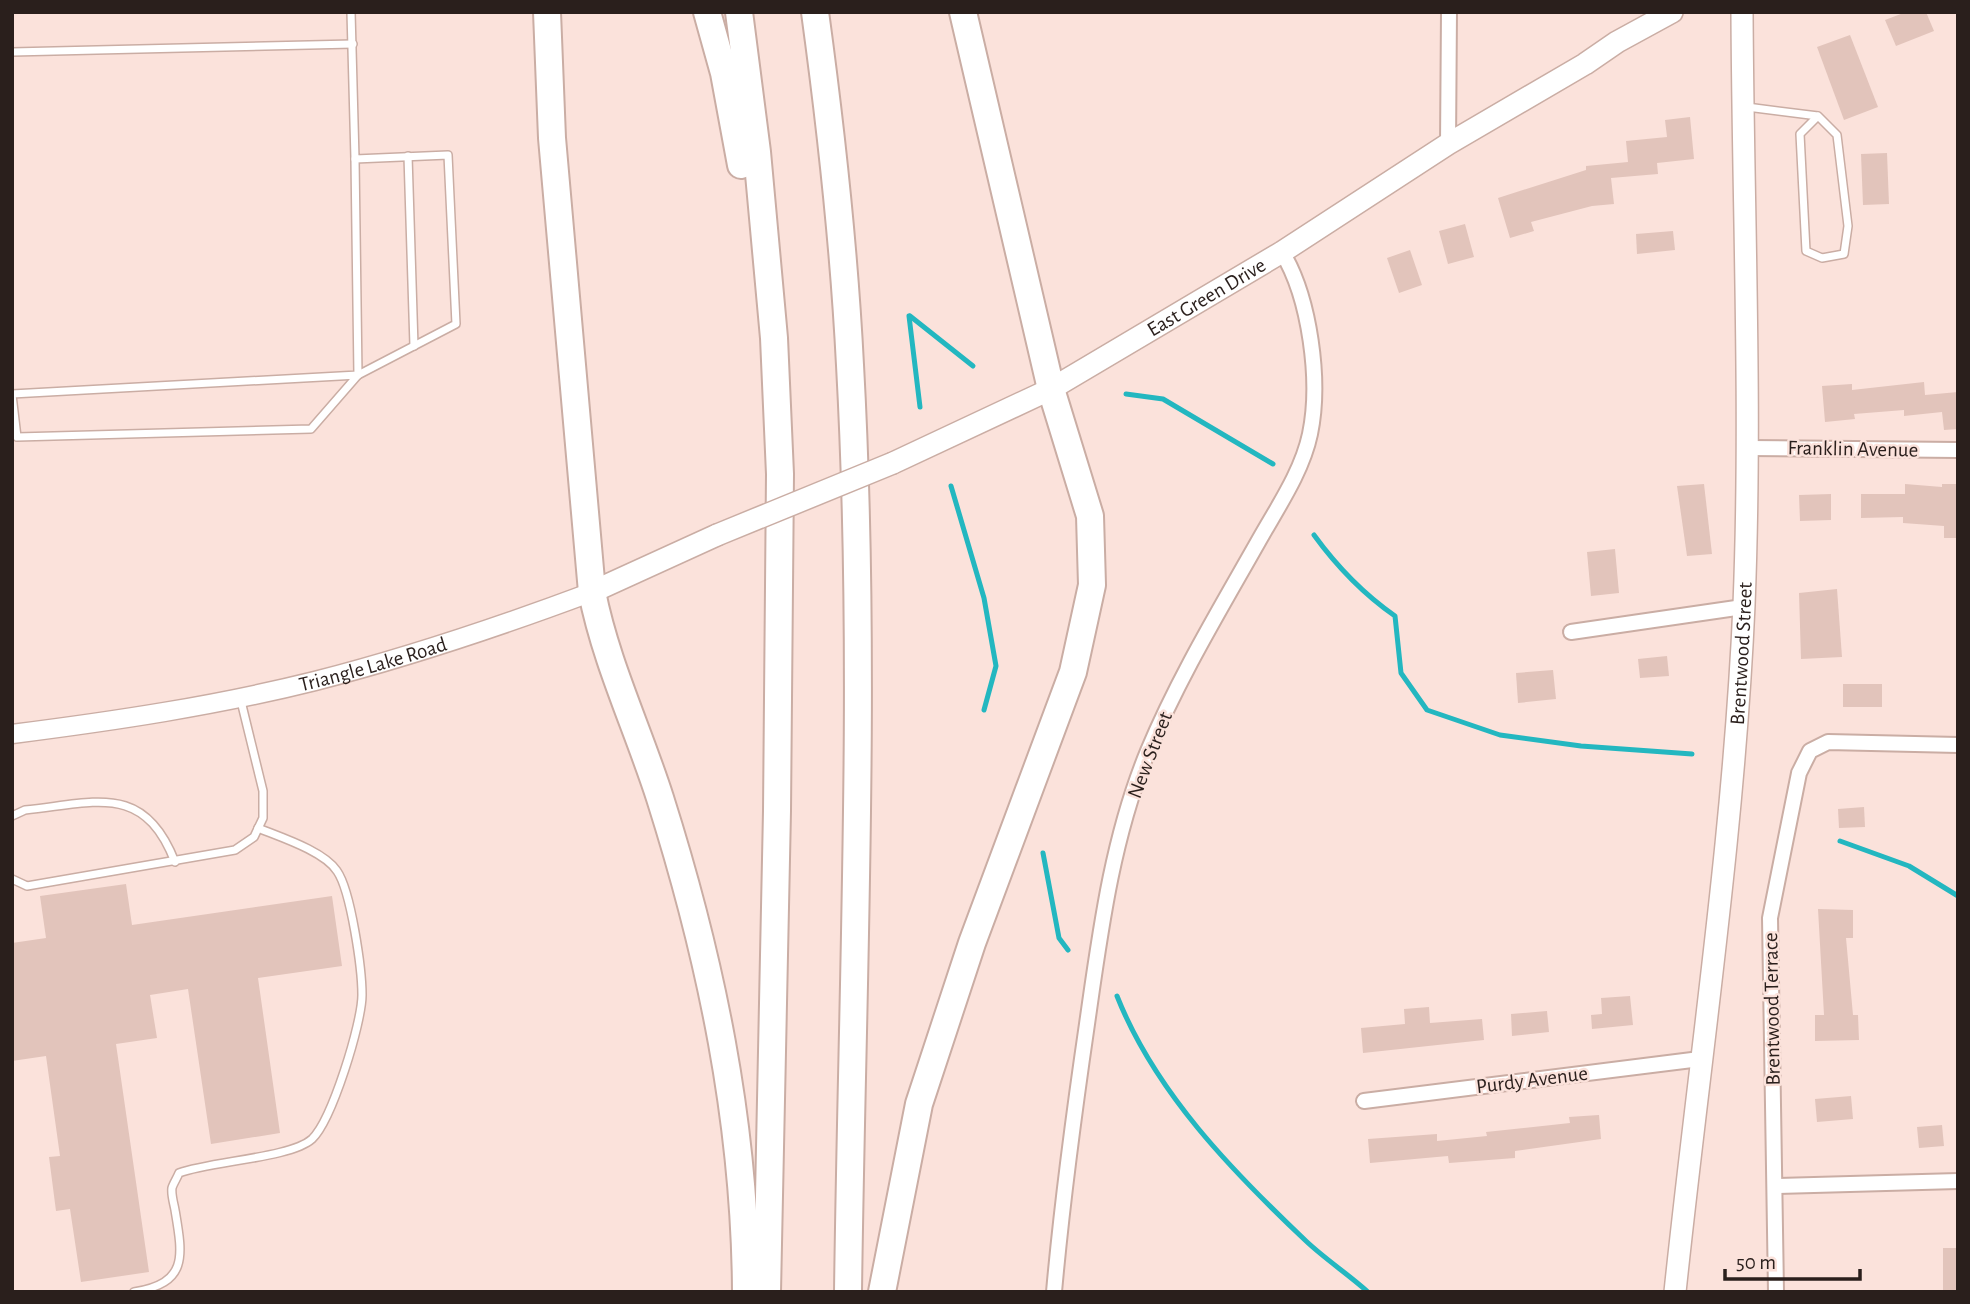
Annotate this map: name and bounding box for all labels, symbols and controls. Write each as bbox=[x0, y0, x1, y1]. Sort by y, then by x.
street label: East Green Drive bbox=[1143, 254, 1269, 340]
street label: Franklin Avenue bbox=[1788, 437, 1918, 461]
street label: Brentwood Street bbox=[1726, 581, 1755, 726]
street label: Triangle Lake Road bbox=[297, 633, 449, 695]
street label: New Street bbox=[1124, 709, 1176, 801]
street label: Brentwood Terrace bbox=[1760, 932, 1784, 1086]
street label: Purdy Avenue bbox=[1475, 1063, 1589, 1097]
scale bar bbox=[1725, 1238, 1860, 1282]
text: 50 m bbox=[1736, 1252, 1776, 1273]

